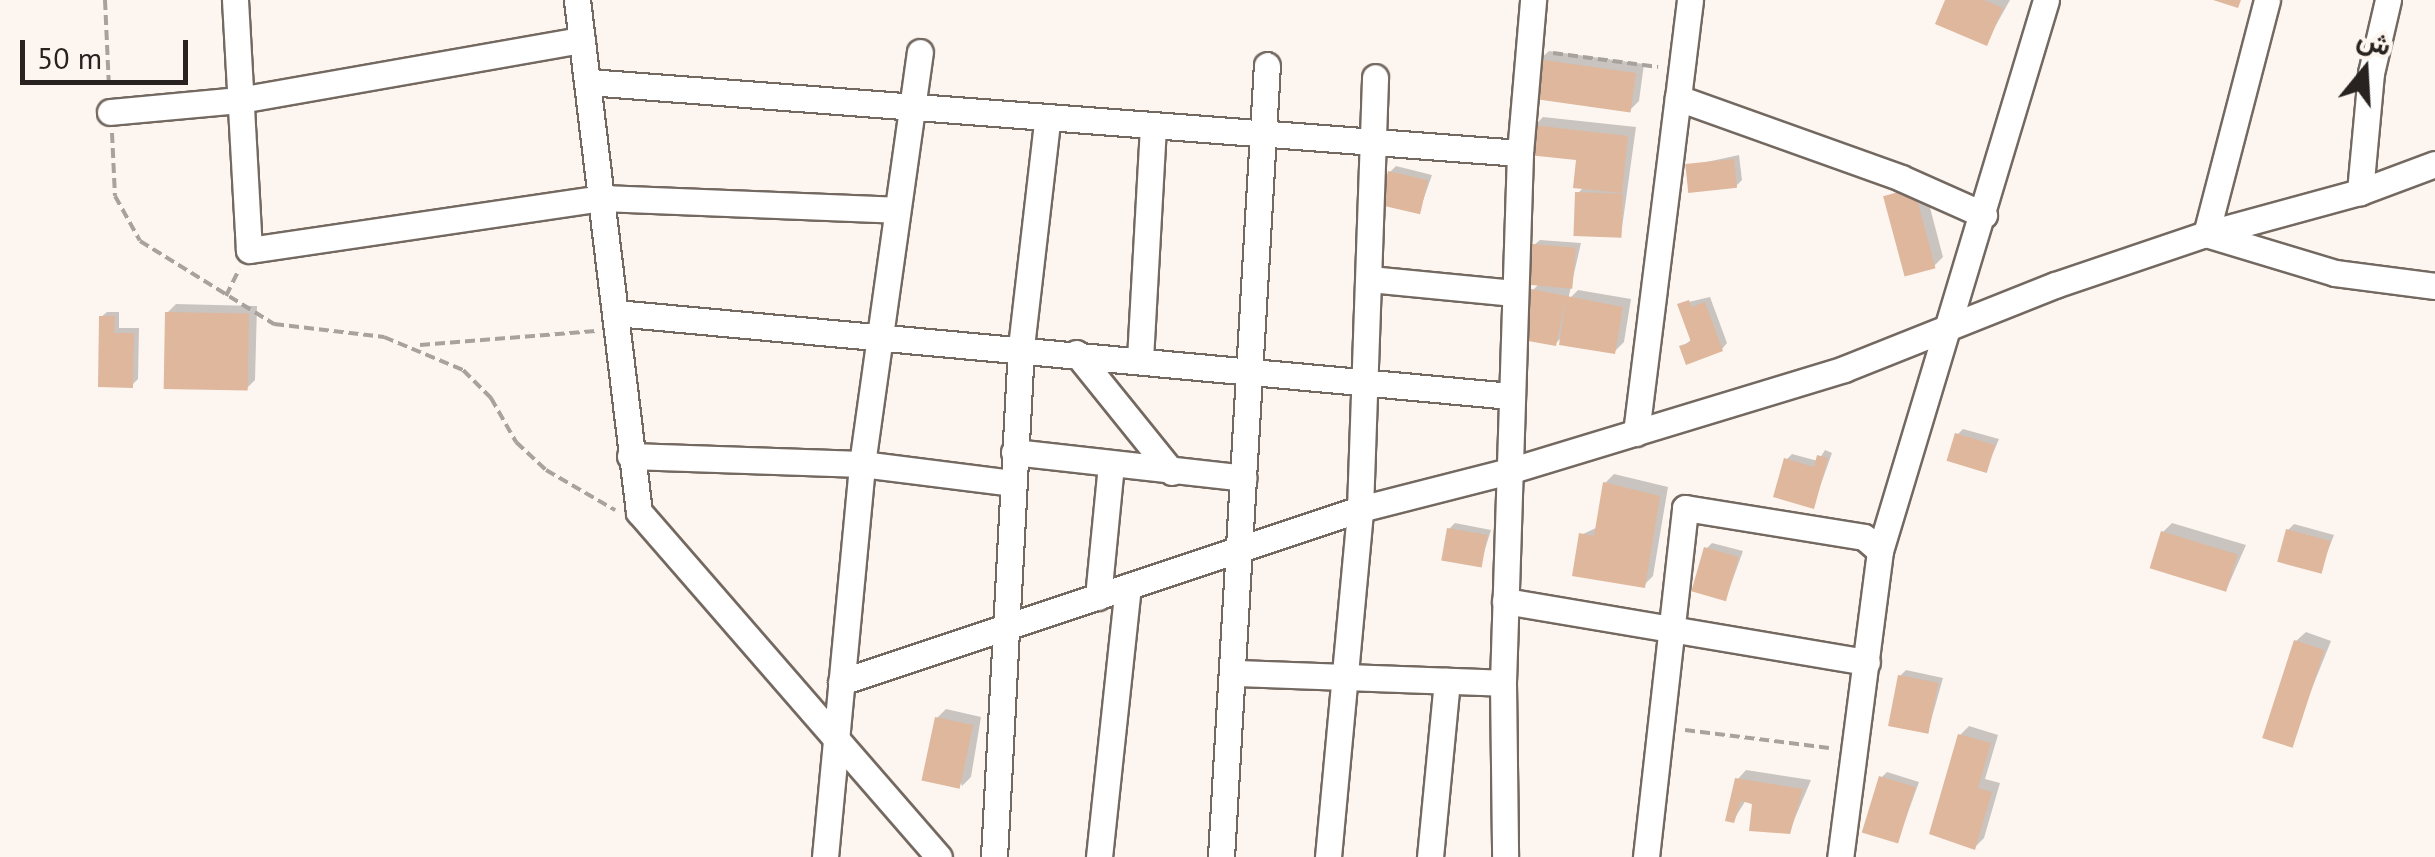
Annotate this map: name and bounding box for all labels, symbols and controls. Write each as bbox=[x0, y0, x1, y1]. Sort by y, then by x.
text: ش bbox=[2353, 18, 2396, 64]
scale bar bbox=[25, 20, 192, 82]
north arrow bbox=[2315, 20, 2415, 120]
text: 50 m bbox=[37, 38, 102, 77]

